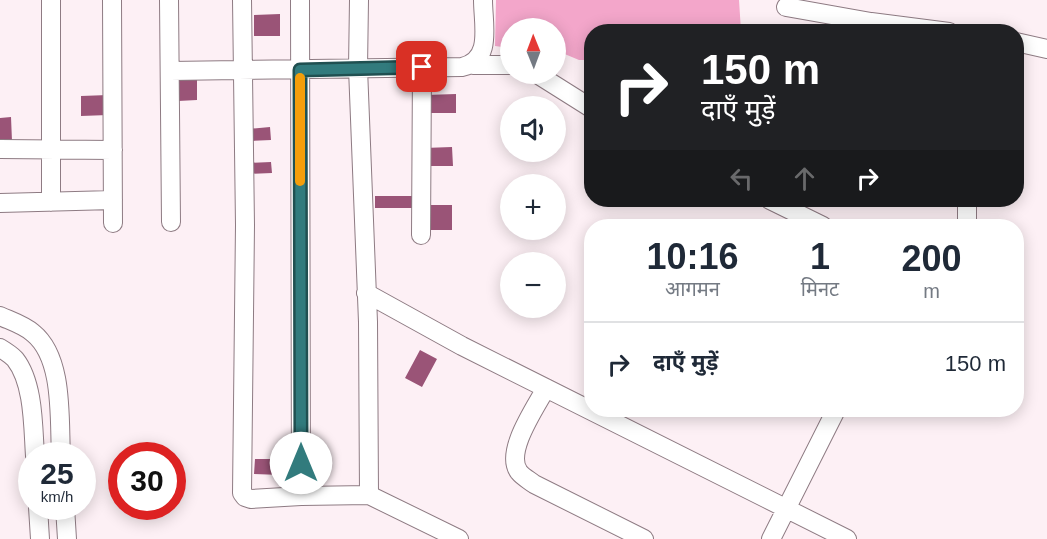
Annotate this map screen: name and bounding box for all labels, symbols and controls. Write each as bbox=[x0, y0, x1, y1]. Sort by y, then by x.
north arrow bbox=[500, 18, 566, 84]
map controls bbox=[500, 18, 566, 318]
pin bbox=[396, 41, 447, 92]
text: 150 m bbox=[701, 46, 820, 93]
icon: right bbox=[602, 48, 680, 126]
icon: arrive bbox=[405, 50, 438, 83]
text: दाएँ मुड़ें bbox=[701, 95, 775, 125]
button: sound bbox=[500, 96, 566, 162]
icon: left bbox=[725, 162, 758, 195]
icon: ahead bbox=[788, 162, 821, 195]
icon: right bbox=[851, 162, 884, 195]
button: + bbox=[500, 174, 566, 240]
text: 10:16 bbox=[646, 236, 738, 277]
text: 1 bbox=[810, 236, 830, 277]
text: 200 bbox=[902, 238, 962, 279]
button: − bbox=[500, 252, 566, 318]
text: आगमन bbox=[665, 278, 720, 300]
text: मिनट bbox=[801, 278, 839, 300]
text: m bbox=[923, 280, 940, 302]
icon: right bbox=[602, 348, 635, 381]
text: दाएँ मुड़ें bbox=[653, 350, 718, 375]
text: 150 m bbox=[945, 351, 1006, 376]
position arrow bbox=[269, 431, 333, 495]
speed limit sign: 30 bbox=[108, 442, 186, 520]
text: 25 bbox=[40, 457, 74, 490]
text: km/h bbox=[41, 488, 73, 505]

